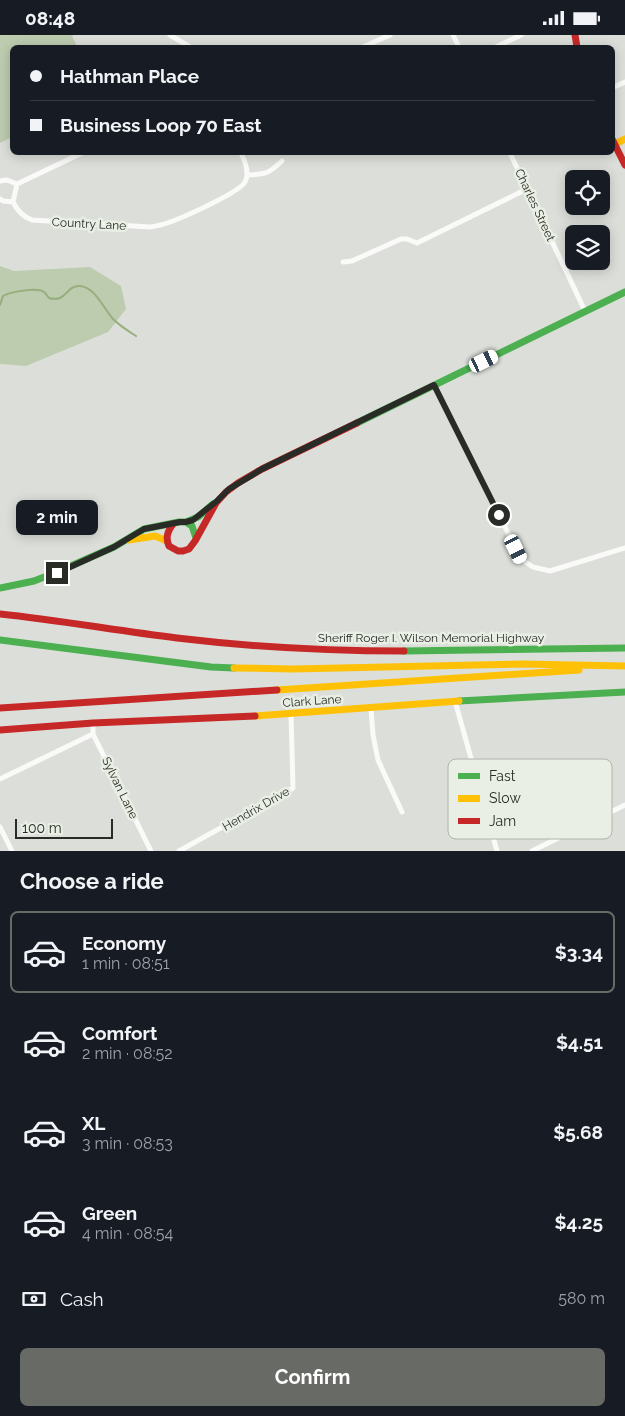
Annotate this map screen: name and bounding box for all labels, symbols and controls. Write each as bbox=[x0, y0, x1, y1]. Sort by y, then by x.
text: 08:48 bbox=[25, 7, 75, 29]
text: Hathman Place bbox=[60, 65, 199, 87]
text: Business Loop 70 East bbox=[60, 114, 262, 136]
street label: Charles Street bbox=[512, 167, 558, 243]
map controls bbox=[565, 170, 610, 270]
button: locate bbox=[565, 170, 610, 215]
street label: Country Lane bbox=[51, 215, 127, 233]
button: layers bbox=[565, 225, 610, 270]
car bbox=[467, 348, 500, 374]
callout: 2 min bbox=[16, 501, 98, 535]
route start bbox=[488, 504, 510, 526]
text: 2 min bbox=[36, 508, 78, 527]
car bbox=[502, 532, 529, 566]
route end bbox=[46, 562, 68, 584]
street label: Sheriff Roger I. Wilson Memorial Highway bbox=[318, 631, 545, 645]
street label: Clark Lane bbox=[282, 692, 342, 710]
street label: Sylvan Lane bbox=[99, 755, 141, 821]
legend bbox=[448, 759, 612, 839]
text: Fast bbox=[489, 768, 516, 784]
street label: Hendrix Drive bbox=[220, 784, 292, 834]
text: Slow bbox=[489, 790, 521, 806]
text: Jam bbox=[489, 813, 516, 829]
scale bar bbox=[15, 816, 112, 839]
text: 100 m bbox=[22, 820, 62, 836]
text: Choose a ride bbox=[20, 868, 164, 894]
icon: car bbox=[22, 930, 67, 975]
text: Economy bbox=[82, 932, 166, 954]
text: $3.34 bbox=[555, 941, 603, 963]
text: 1 min · 08:51 bbox=[82, 954, 170, 973]
icon: car bbox=[22, 1020, 67, 1065]
text: Comfort bbox=[82, 1022, 157, 1044]
text: $4.51 bbox=[556, 1031, 603, 1053]
text: 2 min · 08:52 bbox=[82, 1044, 172, 1063]
icon: car bbox=[22, 1110, 67, 1155]
text: XL bbox=[82, 1112, 105, 1134]
text: $5.68 bbox=[553, 1121, 603, 1143]
text: 3 min · 08:53 bbox=[82, 1134, 173, 1153]
icon: car bbox=[22, 1200, 67, 1245]
text: Green bbox=[82, 1202, 137, 1224]
text: $4.25 bbox=[555, 1211, 603, 1233]
text: 4 min · 08:54 bbox=[82, 1224, 173, 1243]
icon: cash bbox=[20, 1285, 48, 1313]
text: Cash bbox=[60, 1288, 104, 1310]
text: 580 m bbox=[558, 1289, 605, 1308]
button: Confirm bbox=[20, 1348, 605, 1406]

